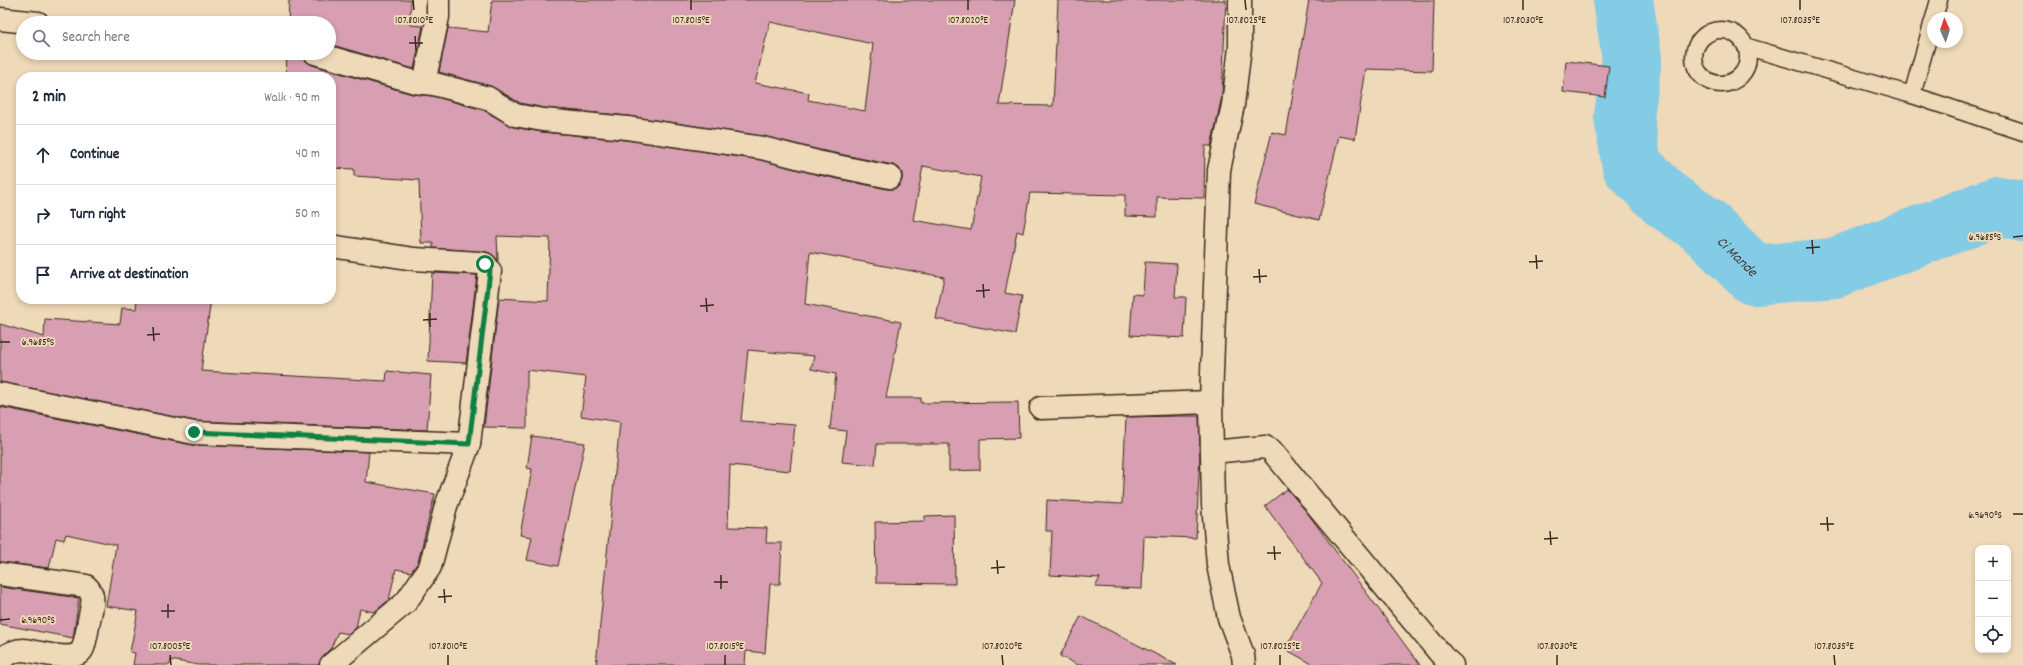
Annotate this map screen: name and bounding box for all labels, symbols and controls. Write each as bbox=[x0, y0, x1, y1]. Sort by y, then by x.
north arrow bbox=[1927, 12, 1963, 48]
text: 107.8010°E bbox=[395, 14, 433, 28]
text: 107.8015°E bbox=[672, 14, 710, 28]
text: 107.8020°E bbox=[948, 14, 989, 28]
text: 107.8025°E bbox=[1226, 14, 1266, 28]
text: 107.8030°E bbox=[1503, 14, 1544, 28]
text: 107.8035°E bbox=[1780, 14, 1820, 28]
search box bbox=[16, 16, 336, 60]
icon: search bbox=[30, 27, 52, 49]
text: Search here bbox=[62, 27, 130, 49]
text: 2 min bbox=[32, 86, 66, 110]
text: Walk · 90 m bbox=[264, 89, 320, 108]
icon: ahead bbox=[32, 144, 54, 166]
text: Continue bbox=[70, 144, 119, 166]
text: 40 m bbox=[296, 145, 320, 164]
icon: right bbox=[32, 204, 54, 226]
text: Turn right bbox=[70, 204, 126, 226]
text: 50 m bbox=[295, 205, 320, 224]
text: 6.9685°S bbox=[1969, 231, 2001, 245]
water label: Ci Mande bbox=[1711, 232, 1763, 284]
route start bbox=[476, 255, 494, 273]
icon: arrive bbox=[32, 264, 54, 286]
text: Arrive at destination bbox=[70, 264, 188, 286]
text: 6.9685°S bbox=[22, 336, 54, 350]
route end bbox=[185, 423, 203, 441]
text: 6.9690°S bbox=[1968, 509, 2002, 523]
map controls bbox=[1975, 545, 2011, 653]
button: + bbox=[1975, 545, 2011, 581]
button: − bbox=[1975, 581, 2011, 617]
text: 6.9690°S bbox=[21, 614, 55, 628]
button: locate bbox=[1975, 617, 2011, 653]
text: 107.8005°E bbox=[150, 640, 191, 654]
text: 107.8010°E bbox=[429, 640, 467, 654]
text: 107.8015°E bbox=[706, 640, 744, 654]
text: 107.8020°E bbox=[982, 640, 1023, 654]
text: 107.8025°E bbox=[1260, 640, 1300, 654]
text: 107.8030°E bbox=[1537, 640, 1578, 654]
text: 107.8035°E bbox=[1814, 640, 1854, 654]

